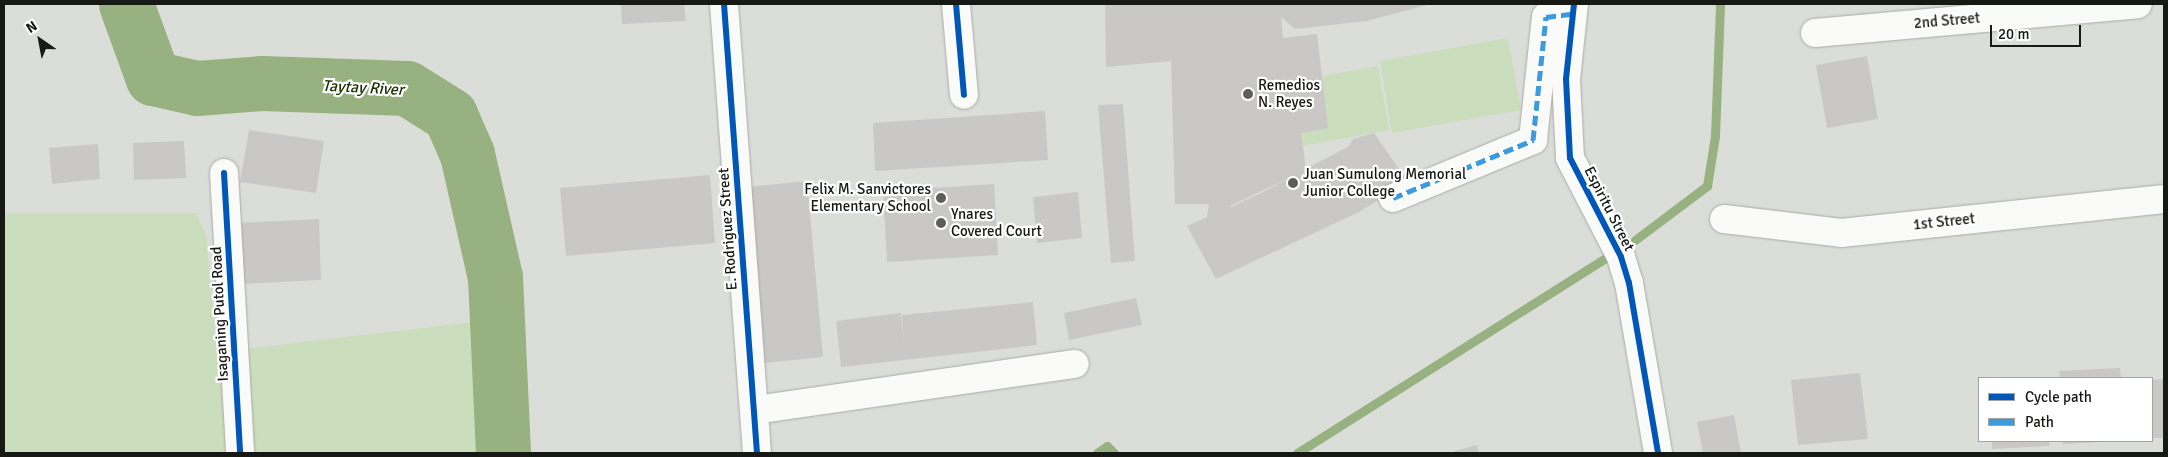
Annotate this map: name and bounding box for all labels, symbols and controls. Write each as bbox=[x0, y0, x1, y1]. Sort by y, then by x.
street label: 2nd Street bbox=[1913, 9, 1981, 33]
north arrow bbox=[15, 15, 65, 65]
scale bar bbox=[1993, 15, 2084, 47]
text: N bbox=[23, 17, 40, 37]
text: 20 m bbox=[1998, 25, 2029, 43]
water label: Taytay River bbox=[322, 76, 404, 100]
place label: Remedios N. Reyes bbox=[1258, 76, 1320, 111]
marker: Remedios N. Reyes bbox=[1242, 88, 1254, 100]
street label: Espiritu Street bbox=[1580, 164, 1638, 254]
place label: Juan Sumulong Memorial Junior College bbox=[1303, 165, 1466, 200]
street label: E. Rodriguez Street bbox=[715, 167, 741, 291]
marker: Juan Sumulong Memorial Junior College bbox=[1287, 177, 1299, 189]
place label: Felix M. Sanvictores Elementary School bbox=[804, 180, 931, 215]
marker: Felix M. Sanvictores Elementary School bbox=[935, 192, 947, 204]
place label: Ynares Covered Court bbox=[951, 205, 1042, 240]
street label: 1st Street bbox=[1912, 210, 1976, 234]
marker: Ynares Covered Court bbox=[935, 217, 947, 229]
street label: Isaganing Putol Road bbox=[207, 246, 233, 382]
legend bbox=[1978, 377, 2153, 442]
text: Cycle path bbox=[2025, 388, 2092, 406]
text: Path bbox=[2025, 413, 2054, 431]

